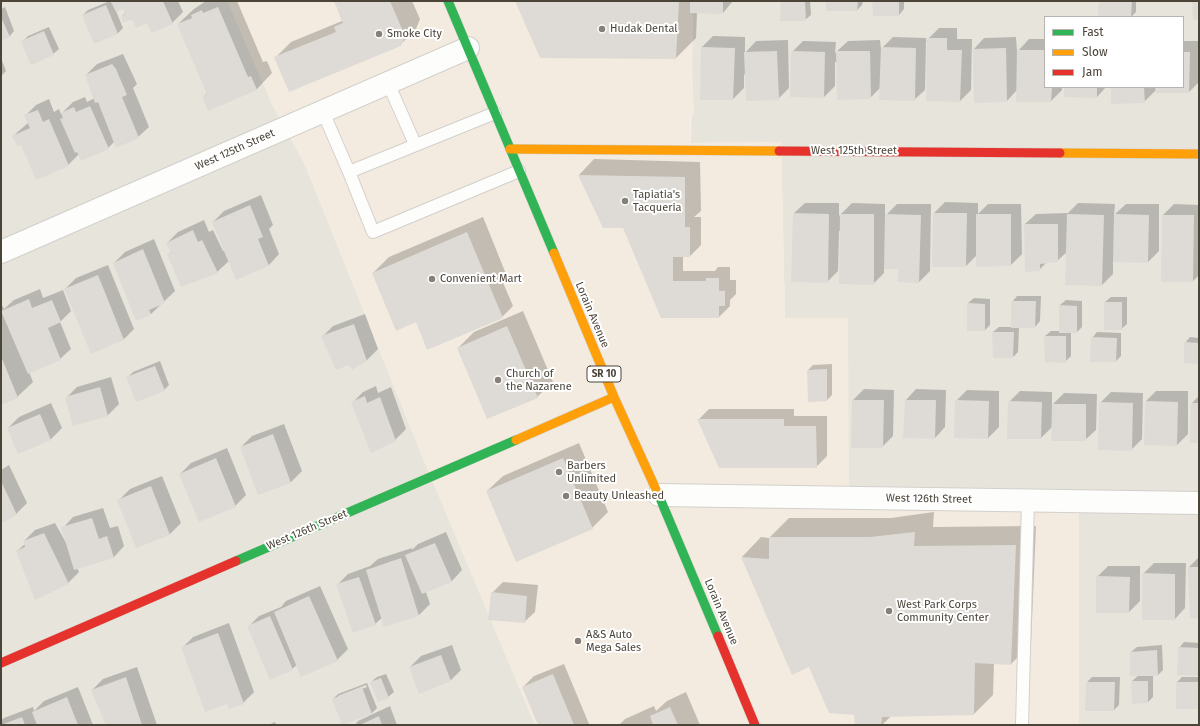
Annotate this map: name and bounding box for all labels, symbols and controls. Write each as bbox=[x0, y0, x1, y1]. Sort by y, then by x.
legend bbox=[1044, 16, 1184, 88]
place label: Hudak Dental bbox=[610, 22, 678, 36]
marker: Hudak Dental bbox=[597, 24, 607, 34]
text: Fast bbox=[1082, 25, 1104, 39]
place label: Smoke City bbox=[387, 27, 442, 41]
marker: Smoke City bbox=[374, 29, 384, 39]
text: Slow bbox=[1082, 45, 1108, 59]
text: Jam bbox=[1082, 65, 1102, 79]
street label: West 125th Street bbox=[193, 127, 277, 173]
street label: West 125th Street bbox=[811, 144, 897, 158]
place label: Tapiatia's Tacqueria bbox=[633, 188, 681, 214]
marker: Tapiatia's Tacqueria bbox=[620, 196, 630, 206]
place label: Convenient Mart bbox=[440, 272, 522, 286]
marker: Convenient Mart bbox=[427, 274, 437, 284]
street label: Lorain Avenue bbox=[572, 280, 612, 350]
road number: SR 10 bbox=[587, 366, 621, 382]
place label: Church of the Nazarene bbox=[506, 367, 572, 393]
marker: Church of the Nazarene bbox=[493, 375, 503, 385]
place label: Barbers Unlimited bbox=[567, 459, 616, 485]
marker: Barbers Unlimited bbox=[554, 467, 564, 477]
place label: Beauty Unleashed bbox=[574, 489, 664, 503]
marker: Beauty Unleashed bbox=[561, 491, 571, 501]
street label: West 126th Street bbox=[886, 492, 972, 506]
street label: West 126th Street bbox=[265, 507, 349, 553]
street label: Lorain Avenue bbox=[701, 577, 741, 647]
place label: West Park Corps Community Center bbox=[897, 598, 989, 624]
marker: West Park Corps Community Center bbox=[884, 606, 894, 616]
place label: A&S Auto Mega Sales bbox=[586, 628, 641, 654]
marker: A&S Auto Mega Sales bbox=[573, 636, 583, 646]

